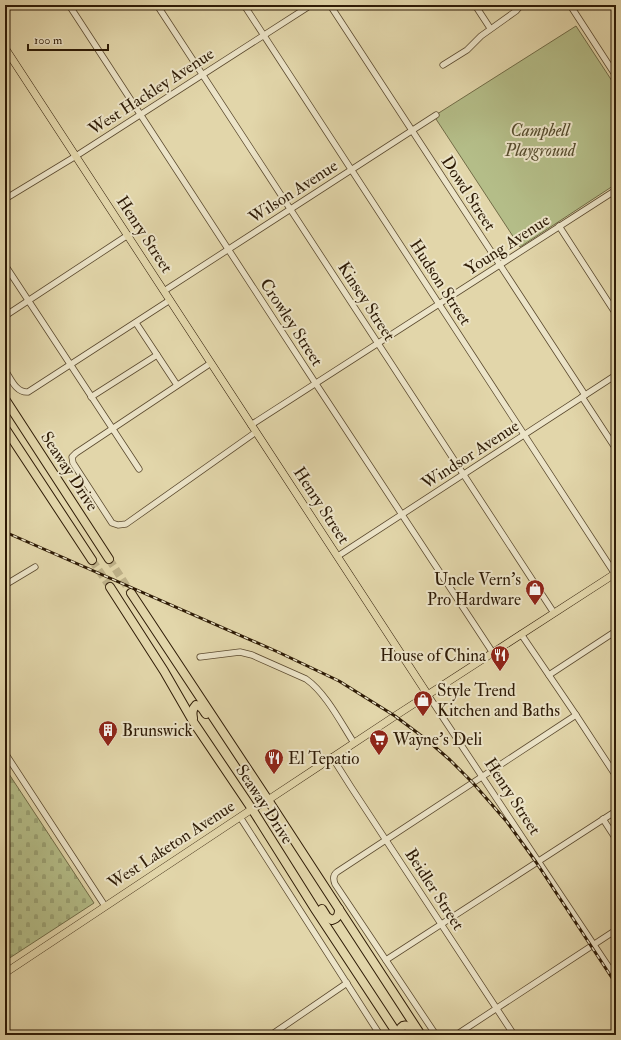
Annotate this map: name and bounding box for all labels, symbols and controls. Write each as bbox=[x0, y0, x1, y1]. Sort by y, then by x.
scale bar bbox=[28, 26, 108, 52]
text: 100 m bbox=[34, 33, 63, 48]
street label: West Hackley Avenue bbox=[84, 43, 219, 141]
park label: Campbell Playground bbox=[504, 120, 576, 161]
street label: Dowd Street bbox=[437, 152, 501, 235]
street label: Wilson Avenue bbox=[244, 155, 342, 228]
street label: Henry Street bbox=[111, 192, 178, 278]
street label: Young Avenue bbox=[461, 209, 554, 280]
street label: Hudson Street bbox=[405, 235, 476, 330]
street label: Kinsey Street bbox=[332, 258, 400, 346]
street label: Crowley Street bbox=[255, 274, 328, 371]
street label: Windsor Avenue bbox=[417, 415, 523, 494]
street label: Seaway Drive bbox=[35, 428, 103, 516]
street label: Henry Street bbox=[288, 463, 355, 549]
place label: Uncle Vern's Pro Hardware bbox=[427, 569, 521, 610]
shop icon: Uncle Vern's Pro Hardware bbox=[524, 578, 546, 606]
restaurant icon: House of China bbox=[489, 644, 511, 672]
place label: House of China bbox=[380, 645, 487, 666]
place label: Style Trend Kitchen and Baths bbox=[437, 680, 560, 721]
shop icon: Style Trend Kitchen and Baths bbox=[412, 689, 434, 717]
building icon: Brunswick bbox=[97, 719, 119, 747]
place label: Brunswick bbox=[122, 720, 193, 741]
supermarket icon: Wayne's Deli bbox=[368, 728, 390, 756]
place label: Wayne's Deli bbox=[392, 729, 483, 751]
restaurant icon: El Tepatio bbox=[263, 747, 285, 775]
place label: El Tepatio bbox=[288, 748, 359, 770]
street label: Henry Street bbox=[479, 754, 546, 840]
street label: Seaway Drive bbox=[230, 761, 298, 849]
street label: West Laketon Avenue bbox=[103, 796, 239, 894]
street label: Beidler Street bbox=[400, 844, 469, 935]

